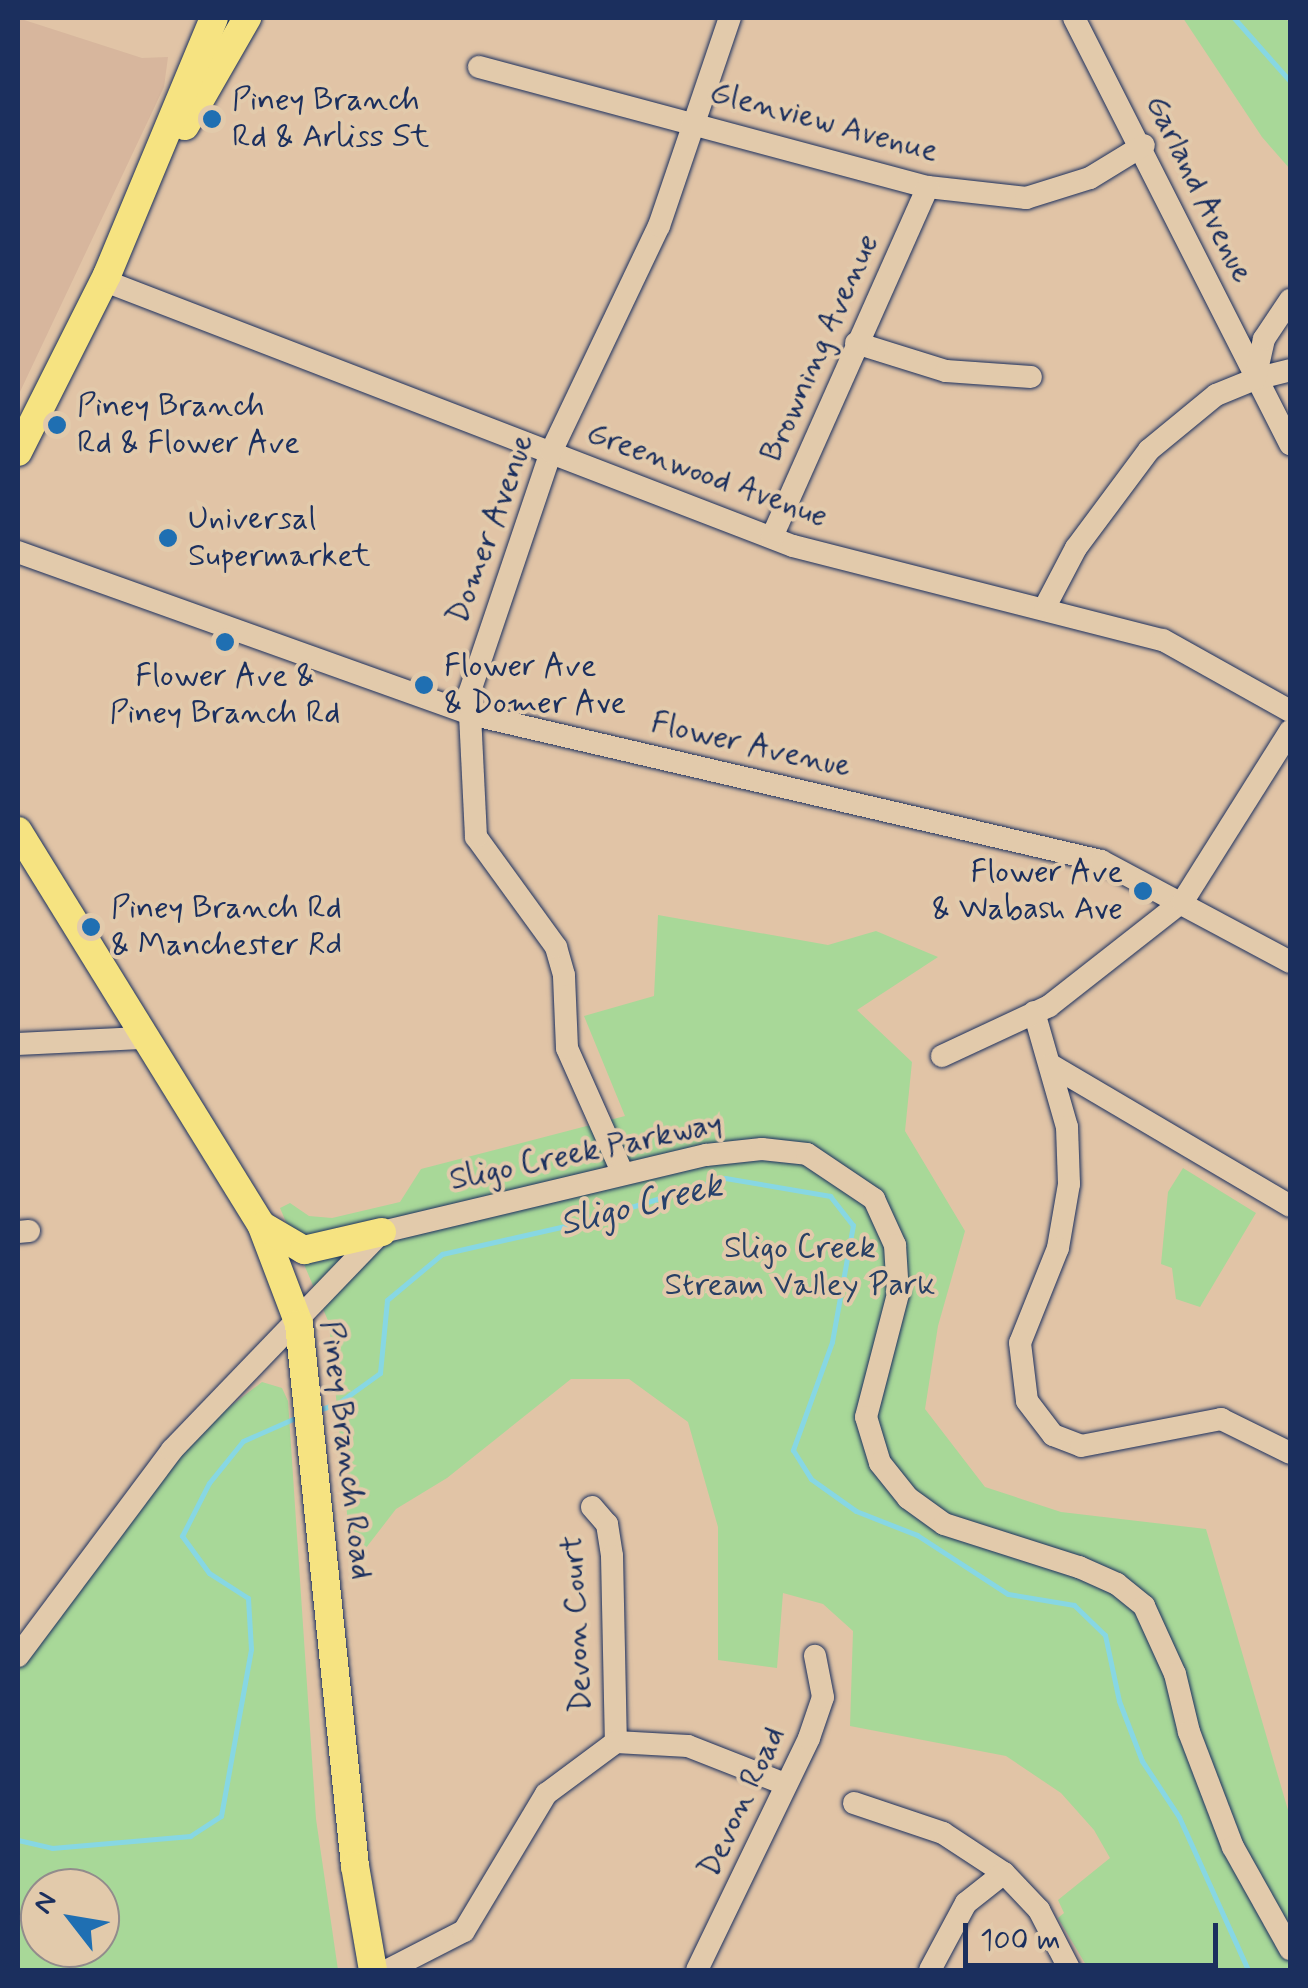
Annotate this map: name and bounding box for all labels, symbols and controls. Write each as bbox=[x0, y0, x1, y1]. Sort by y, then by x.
street label: Glenview Avenue bbox=[705, 73, 943, 171]
place label: Piney Branch Rd & Arliss St bbox=[232, 82, 422, 157]
street label: Garland Avenue bbox=[1135, 85, 1263, 293]
marker: Piney Branch Rd & Arliss St bbox=[201, 108, 223, 130]
street label: Browning Avenue bbox=[753, 230, 887, 466]
place label: Piney Branch Rd & Flower Ave bbox=[77, 388, 297, 463]
street label: Greenwood Avenue bbox=[578, 413, 836, 537]
marker: Piney Branch Rd & Flower Ave bbox=[46, 414, 68, 436]
street label: Domer Avenue bbox=[438, 426, 544, 632]
place label: Universal Supermarket bbox=[188, 501, 371, 576]
marker: Universal Supermarket bbox=[157, 527, 179, 549]
marker: Flower Ave & Piney Branch Rd bbox=[214, 631, 236, 653]
place label: Flower Ave & Domer Ave bbox=[444, 648, 624, 723]
place label: Flower Ave & Piney Branch Rd bbox=[110, 658, 340, 733]
marker: Flower Ave & Domer Ave bbox=[413, 674, 435, 696]
street label: Flower Avenue bbox=[649, 704, 853, 786]
place label: Flower Ave & Wabash Ave bbox=[932, 854, 1123, 929]
marker: Flower Ave & Wabash Ave bbox=[1132, 880, 1154, 902]
place label: Piney Branch Rd & Manchester Rd bbox=[111, 890, 342, 965]
marker: Piney Branch Rd & Manchester Rd bbox=[80, 916, 102, 938]
street label: Sligo Creek Parkway bbox=[446, 1104, 726, 1200]
water label: Sligo Creek bbox=[555, 1164, 727, 1246]
park label: Sligo Creek Stream Valley Park bbox=[670, 1230, 930, 1305]
street label: Piney Branch Road bbox=[311, 1319, 381, 1581]
street label: Devon Court bbox=[553, 1535, 601, 1713]
street label: Devon Road bbox=[690, 1720, 794, 1884]
north arrow bbox=[20, 1868, 120, 1968]
text: N bbox=[25, 1886, 66, 1921]
scale bar bbox=[968, 1903, 1223, 1965]
text: 100 m bbox=[980, 1921, 1061, 1960]

